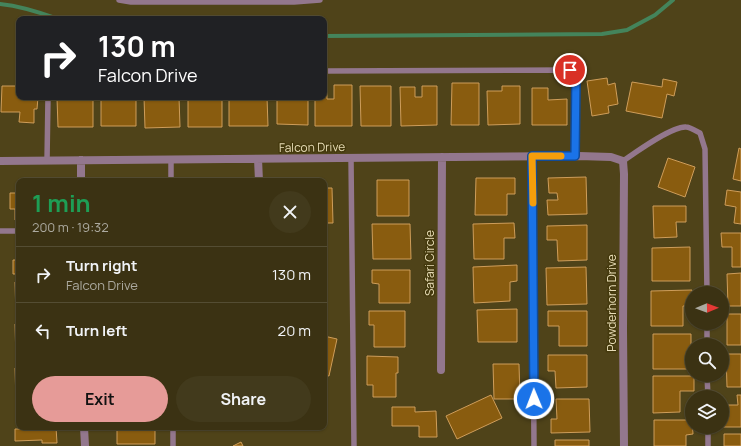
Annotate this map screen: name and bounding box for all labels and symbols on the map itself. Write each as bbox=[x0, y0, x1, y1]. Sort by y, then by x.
pin bbox=[553, 53, 587, 87]
street label: Falcon Drive bbox=[279, 138, 345, 156]
street label: Safari Circle bbox=[421, 230, 438, 296]
street label: Powderhorn Drive bbox=[603, 254, 620, 352]
north arrow bbox=[685, 286, 729, 330]
position arrow bbox=[513, 378, 555, 420]

